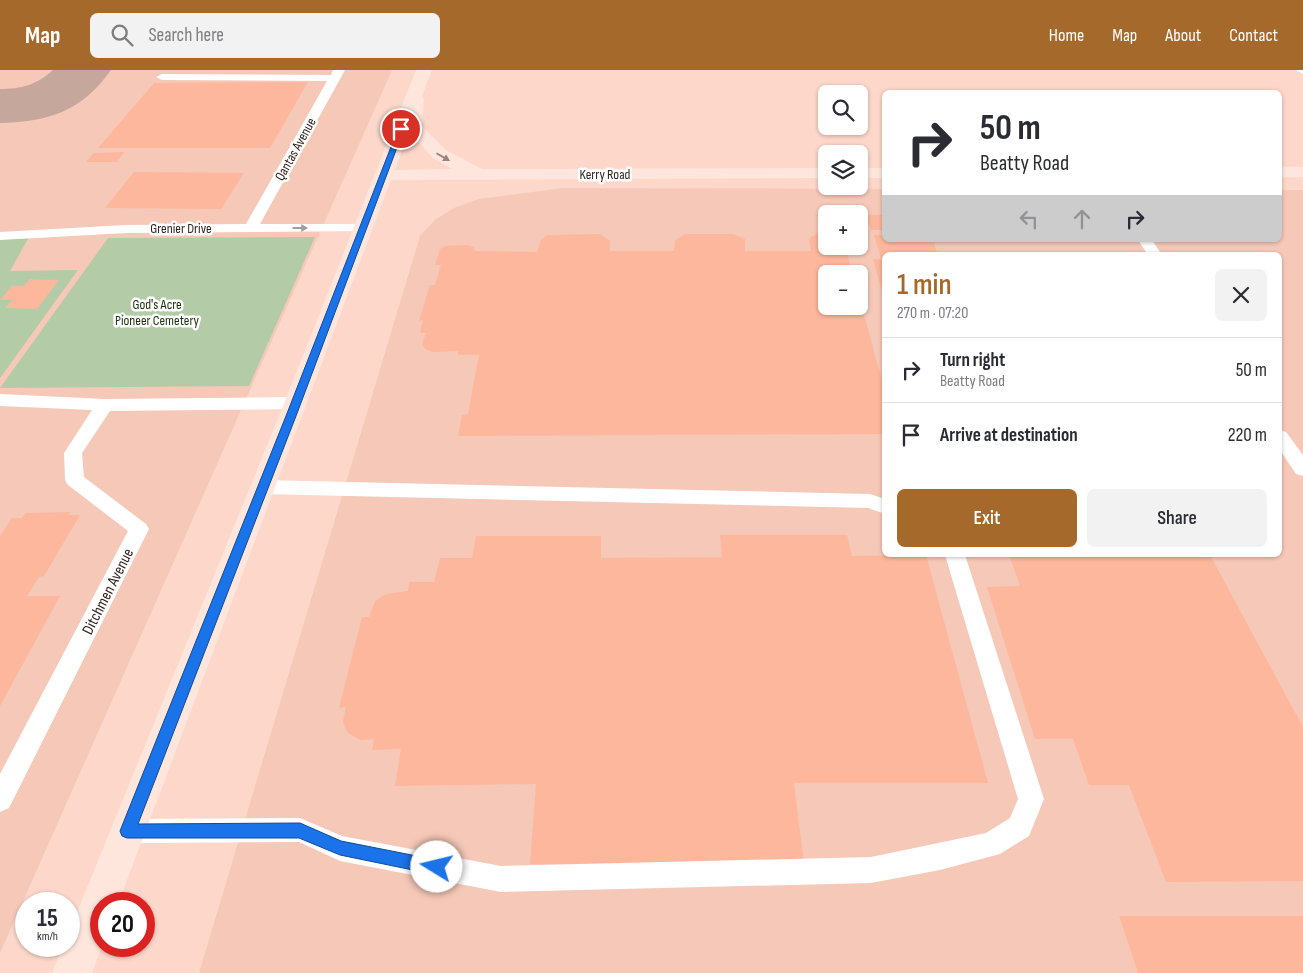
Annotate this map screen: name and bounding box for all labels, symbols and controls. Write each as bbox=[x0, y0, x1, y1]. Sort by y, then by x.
search box bbox=[90, 13, 440, 58]
text: Map bbox=[25, 21, 60, 50]
icon: search bbox=[108, 21, 136, 49]
text: Search here bbox=[148, 24, 224, 47]
text: Home bbox=[1049, 25, 1084, 46]
text: Map bbox=[1112, 25, 1137, 46]
text: About bbox=[1165, 25, 1201, 46]
text: Contact bbox=[1229, 25, 1278, 46]
map controls bbox=[818, 85, 868, 315]
button: search bbox=[818, 85, 868, 135]
text: 50 m bbox=[980, 107, 1041, 150]
pin bbox=[380, 108, 422, 150]
icon: right bbox=[897, 110, 962, 175]
street label: Qantas Avenue bbox=[271, 115, 320, 184]
icon: arrive bbox=[387, 115, 415, 143]
button: layers bbox=[818, 145, 868, 195]
text: Beatty Road bbox=[980, 150, 1069, 177]
one-way arrow bbox=[437, 153, 450, 162]
street label: Kerry Road bbox=[580, 166, 631, 183]
button: + bbox=[818, 205, 868, 255]
icon: left bbox=[1015, 205, 1043, 233]
icon: ahead bbox=[1068, 205, 1096, 233]
icon: right bbox=[1121, 205, 1149, 233]
street label: Grenier Drive bbox=[150, 220, 212, 237]
one-way arrow bbox=[292, 224, 308, 232]
button: − bbox=[818, 265, 868, 315]
text: 1 min bbox=[897, 267, 952, 303]
button: close bbox=[1215, 269, 1267, 321]
park label: God's Acre Pioneer Cemetery bbox=[115, 296, 200, 329]
text: 270 m · 07:20 bbox=[897, 304, 968, 323]
text: Turn right bbox=[940, 349, 1005, 372]
icon: right bbox=[897, 356, 925, 384]
text: 50 m bbox=[1236, 359, 1267, 382]
text: Beatty Road bbox=[940, 372, 1005, 391]
icon: arrive bbox=[897, 421, 925, 449]
text: Arrive at destination bbox=[940, 424, 1078, 447]
text: 220 m bbox=[1228, 424, 1267, 447]
button: Exit bbox=[897, 489, 1077, 547]
button: Share bbox=[1087, 489, 1267, 547]
street label: Ditchmen Avenue bbox=[79, 545, 138, 638]
position arrow bbox=[410, 840, 462, 892]
speed limit sign: 20 bbox=[90, 892, 155, 957]
text: 15 bbox=[37, 903, 58, 934]
text: km/h bbox=[37, 929, 58, 944]

